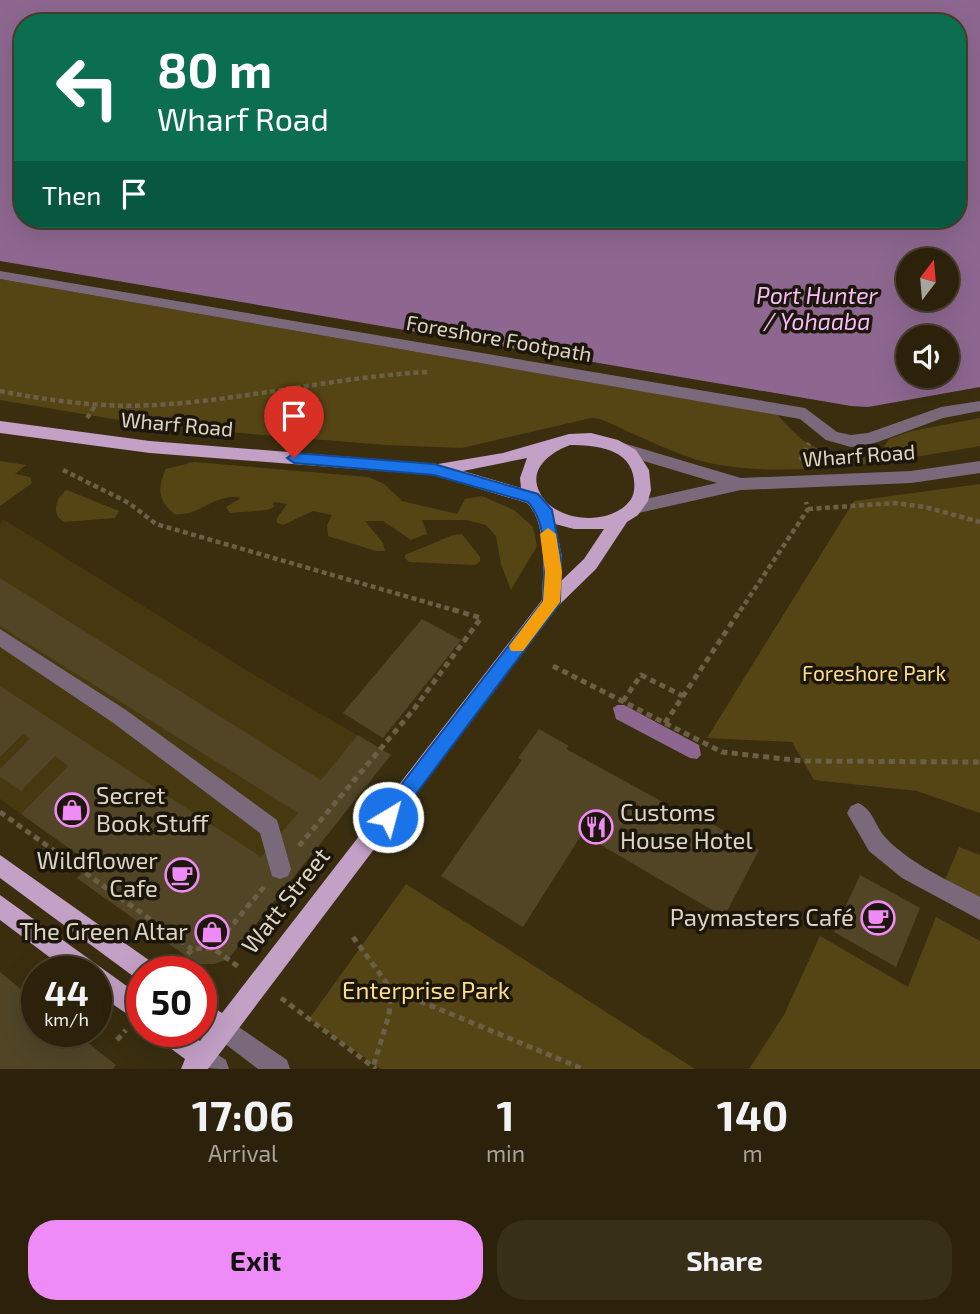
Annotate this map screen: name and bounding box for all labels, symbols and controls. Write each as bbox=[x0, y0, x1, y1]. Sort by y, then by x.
text: 80 m bbox=[157, 39, 272, 98]
icon: left bbox=[42, 42, 133, 133]
text: Wharf Road bbox=[157, 99, 329, 137]
icon: arrive bbox=[115, 175, 153, 213]
text: Then bbox=[42, 179, 101, 210]
north arrow bbox=[896, 248, 959, 312]
map controls bbox=[896, 248, 959, 388]
water label: Port Hunter / Yohaaba bbox=[756, 281, 878, 335]
street label: Foreshore Footpath bbox=[405, 309, 594, 366]
button: sound bbox=[896, 325, 959, 388]
pin bbox=[264, 386, 324, 458]
icon: arrive bbox=[275, 397, 313, 435]
street label: Wharf Road bbox=[120, 406, 234, 441]
street label: Wharf Road bbox=[802, 438, 916, 471]
park label: Foreshore Park bbox=[802, 660, 946, 685]
place label: Secret Book Stuff bbox=[96, 780, 210, 837]
position arrow bbox=[351, 780, 425, 854]
shop icon: Secret Book Stuff bbox=[53, 791, 91, 829]
place label: Customs House Hotel bbox=[620, 797, 753, 854]
restaurant icon: Customs House Hotel bbox=[577, 808, 615, 846]
street label: Watt Street bbox=[235, 842, 335, 959]
place label: Wildflower Cafe bbox=[37, 845, 158, 902]
cafe icon: Wildflower Cafe bbox=[163, 856, 201, 894]
cafe icon: Paymasters Café bbox=[859, 899, 897, 937]
place label: Paymasters Café bbox=[670, 902, 854, 931]
shop icon: The Green Altar bbox=[193, 913, 231, 951]
place label: The Green Altar bbox=[19, 916, 188, 945]
speed limit sign: 50 bbox=[126, 956, 217, 1047]
text: 44 bbox=[44, 971, 89, 1013]
park label: Enterprise Park bbox=[342, 975, 510, 1004]
text: km/h bbox=[44, 1008, 89, 1030]
text: 17:06 bbox=[192, 1089, 294, 1139]
text: 1 bbox=[496, 1089, 515, 1139]
text: 140 bbox=[717, 1089, 788, 1139]
text: Arrival bbox=[208, 1139, 278, 1167]
text: min bbox=[486, 1139, 525, 1167]
text: m bbox=[742, 1139, 763, 1167]
button: Exit bbox=[28, 1220, 483, 1300]
button: Share bbox=[497, 1220, 952, 1300]

